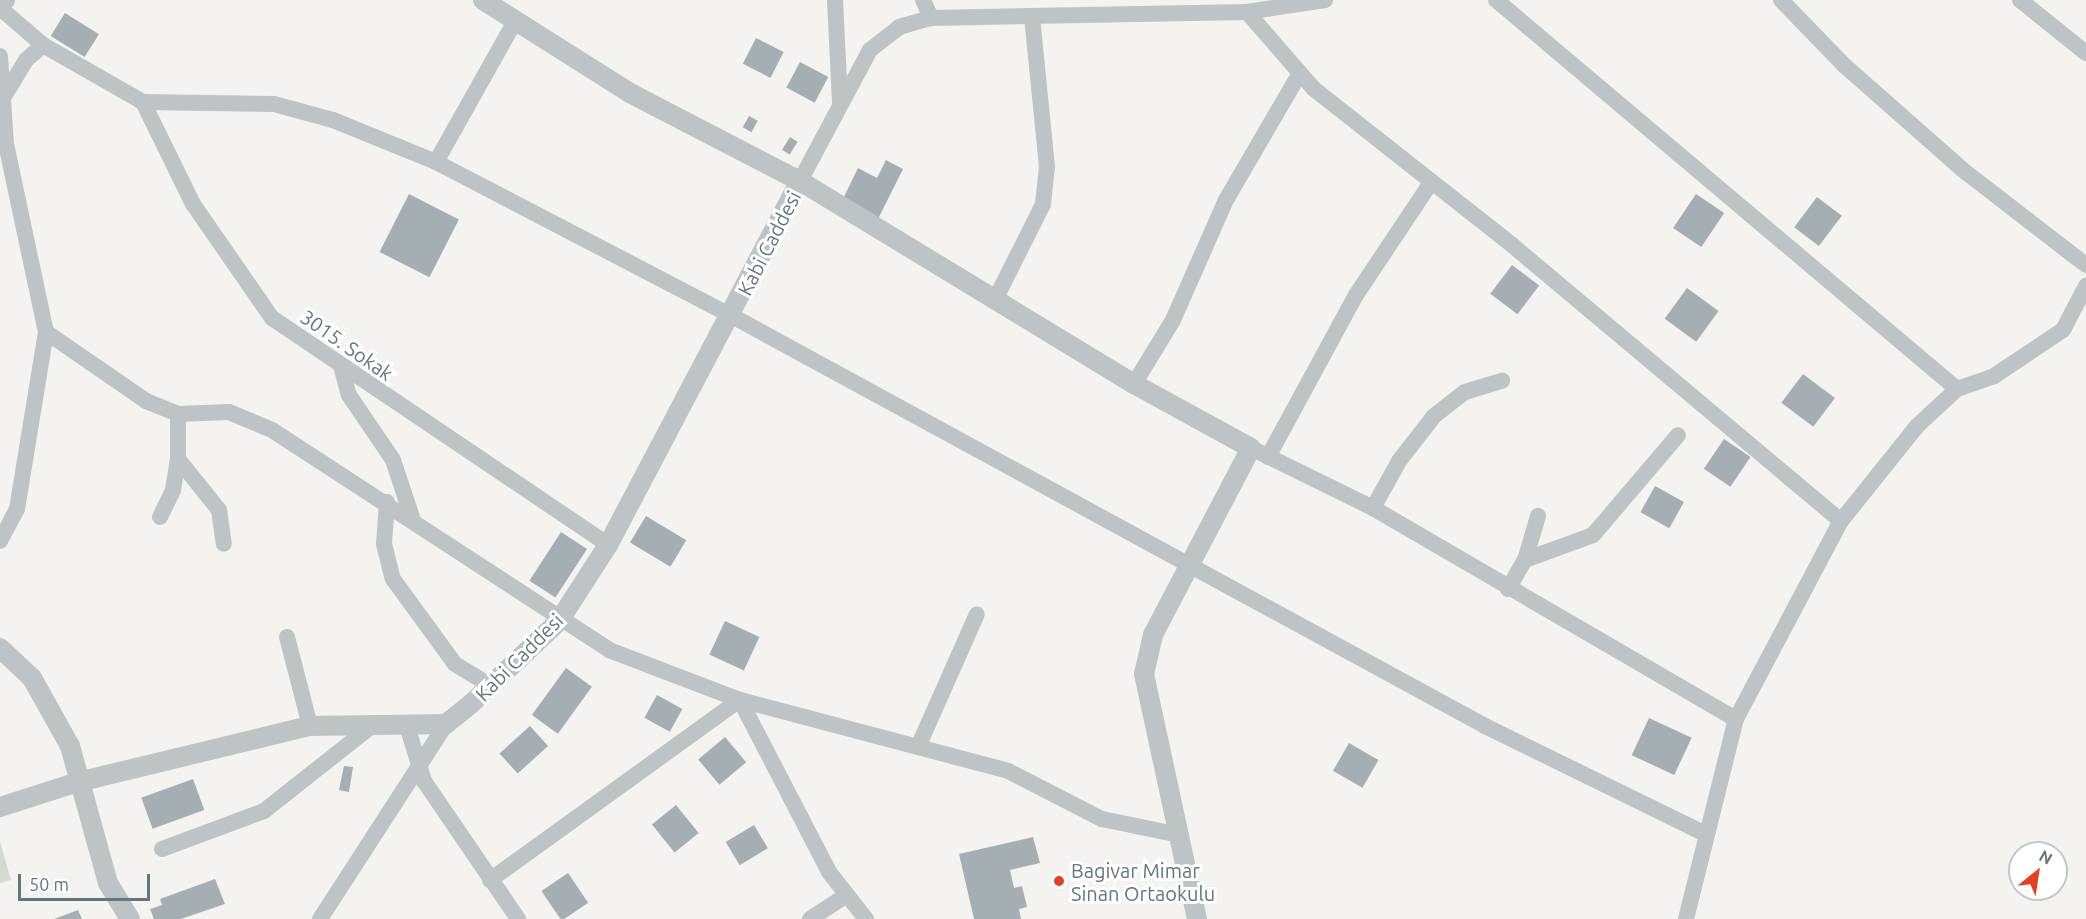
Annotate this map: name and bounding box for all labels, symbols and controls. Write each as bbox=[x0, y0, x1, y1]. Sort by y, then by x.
street label: Kabi Caddesi bbox=[732, 187, 806, 299]
street label: 3015. Sokak bbox=[296, 304, 398, 386]
street label: Kabi Caddesi bbox=[470, 608, 568, 706]
north arrow bbox=[2008, 841, 2068, 901]
text: N bbox=[2036, 846, 2056, 868]
place label: Bagivar Mimar Sinan Ortaokulu bbox=[1071, 858, 1215, 905]
scale bar bbox=[21, 862, 153, 900]
text: 50 m bbox=[29, 874, 69, 894]
marker: Bagivar Mimar Sinan Ortaokulu bbox=[1052, 874, 1066, 888]

